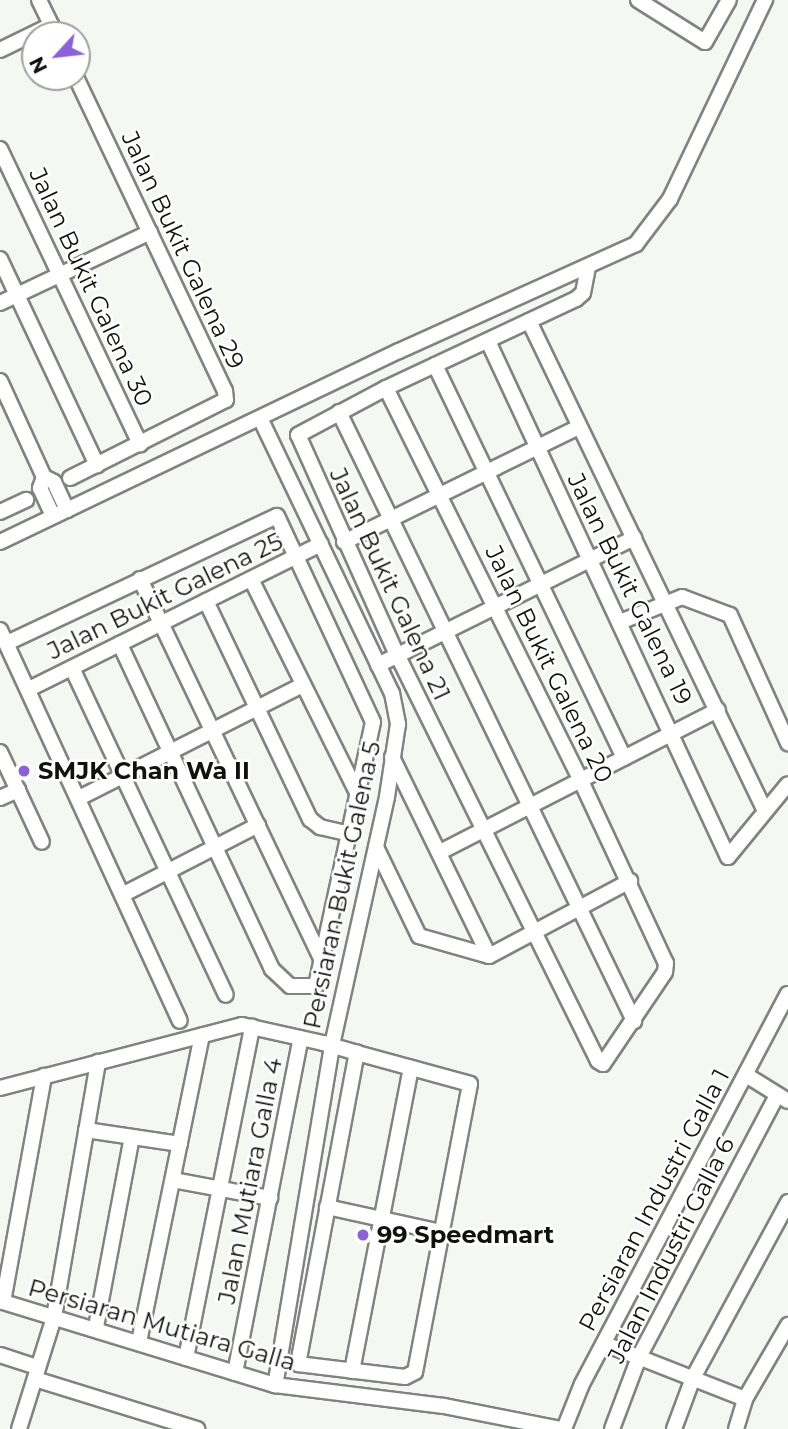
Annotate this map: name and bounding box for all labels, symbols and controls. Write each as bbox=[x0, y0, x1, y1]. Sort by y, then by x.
north arrow bbox=[21, 21, 91, 91]
text: N bbox=[25, 53, 52, 77]
street label: Jalan Bukit Galena 29 bbox=[115, 127, 251, 373]
street label: Jalan Bukit Galena 30 bbox=[23, 163, 159, 411]
street label: Jalan Bukit Galena 21 bbox=[324, 463, 456, 705]
street label: Jalan Bukit Galena 19 bbox=[561, 469, 699, 709]
street label: Jalan Bukit Galena 25 bbox=[43, 527, 287, 665]
street label: Jalan Bukit Galena 20 bbox=[479, 541, 619, 787]
street label: Persiaran Bukit Galena 5 bbox=[297, 739, 387, 1031]
place label: SMJK Chan Wa II bbox=[38, 757, 250, 785]
marker: SMJK Chan Wa II bbox=[16, 763, 32, 779]
street label: Jalan Mutiara Galla 4 bbox=[212, 1056, 288, 1306]
street label: Persiaran Industri Galla 1 bbox=[573, 1064, 735, 1336]
street label: Jalan Industri Galla 6 bbox=[602, 1132, 740, 1368]
place label: 99 Speedmart bbox=[377, 1221, 554, 1249]
marker: 99 Speedmart bbox=[355, 1227, 371, 1243]
street label: Persiaran Mutiara Galla bbox=[25, 1273, 299, 1377]

